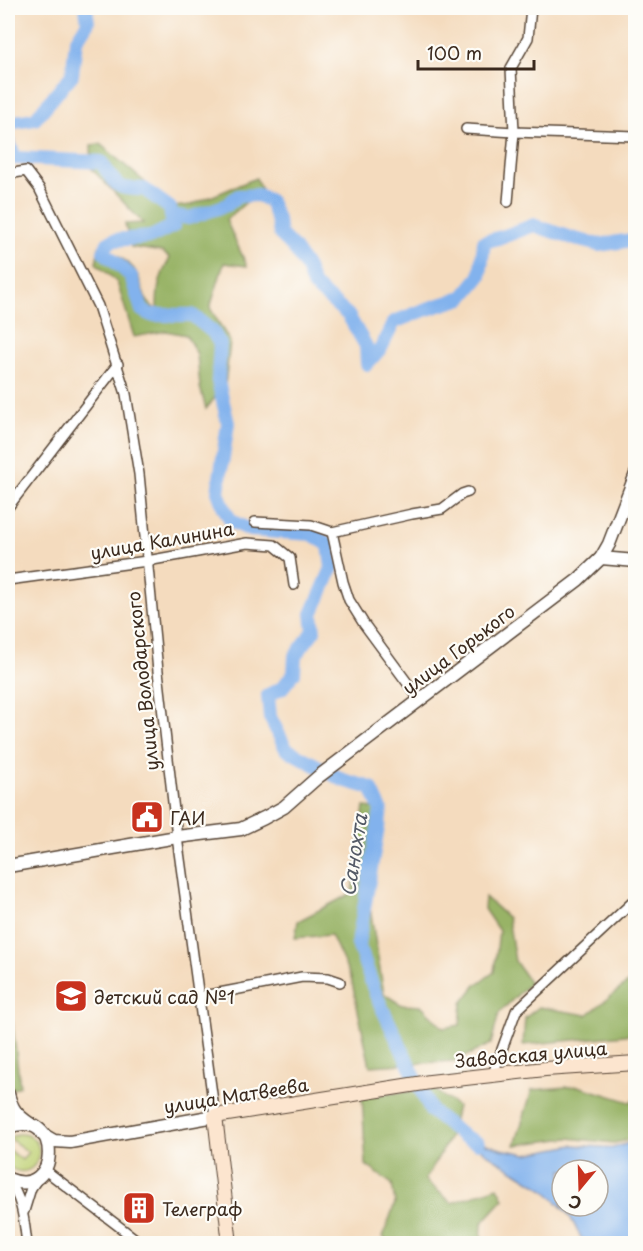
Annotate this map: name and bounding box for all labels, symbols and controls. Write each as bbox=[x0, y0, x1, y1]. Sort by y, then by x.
scale bar bbox=[418, 33, 534, 71]
text: 100 m bbox=[427, 39, 482, 66]
street label: улица Калинина bbox=[88, 514, 237, 566]
street label: улица Володарского bbox=[119, 590, 165, 772]
street label: улица Горького bbox=[396, 597, 520, 701]
public building icon: ГАИ bbox=[129, 799, 165, 835]
place label: ГАИ bbox=[170, 804, 205, 831]
water label: Санохта bbox=[332, 810, 375, 898]
school or university icon: детский сад №1 bbox=[53, 978, 89, 1014]
place label: детский сад №1 bbox=[94, 983, 235, 1010]
street label: Заводская улица bbox=[454, 1034, 609, 1074]
street label: улица Матвеева bbox=[162, 1070, 311, 1120]
north arrow bbox=[550, 1158, 610, 1218]
building icon: Телеграф bbox=[121, 1190, 157, 1226]
text: С bbox=[565, 1190, 584, 1216]
place label: Телеграф bbox=[162, 1195, 243, 1222]

